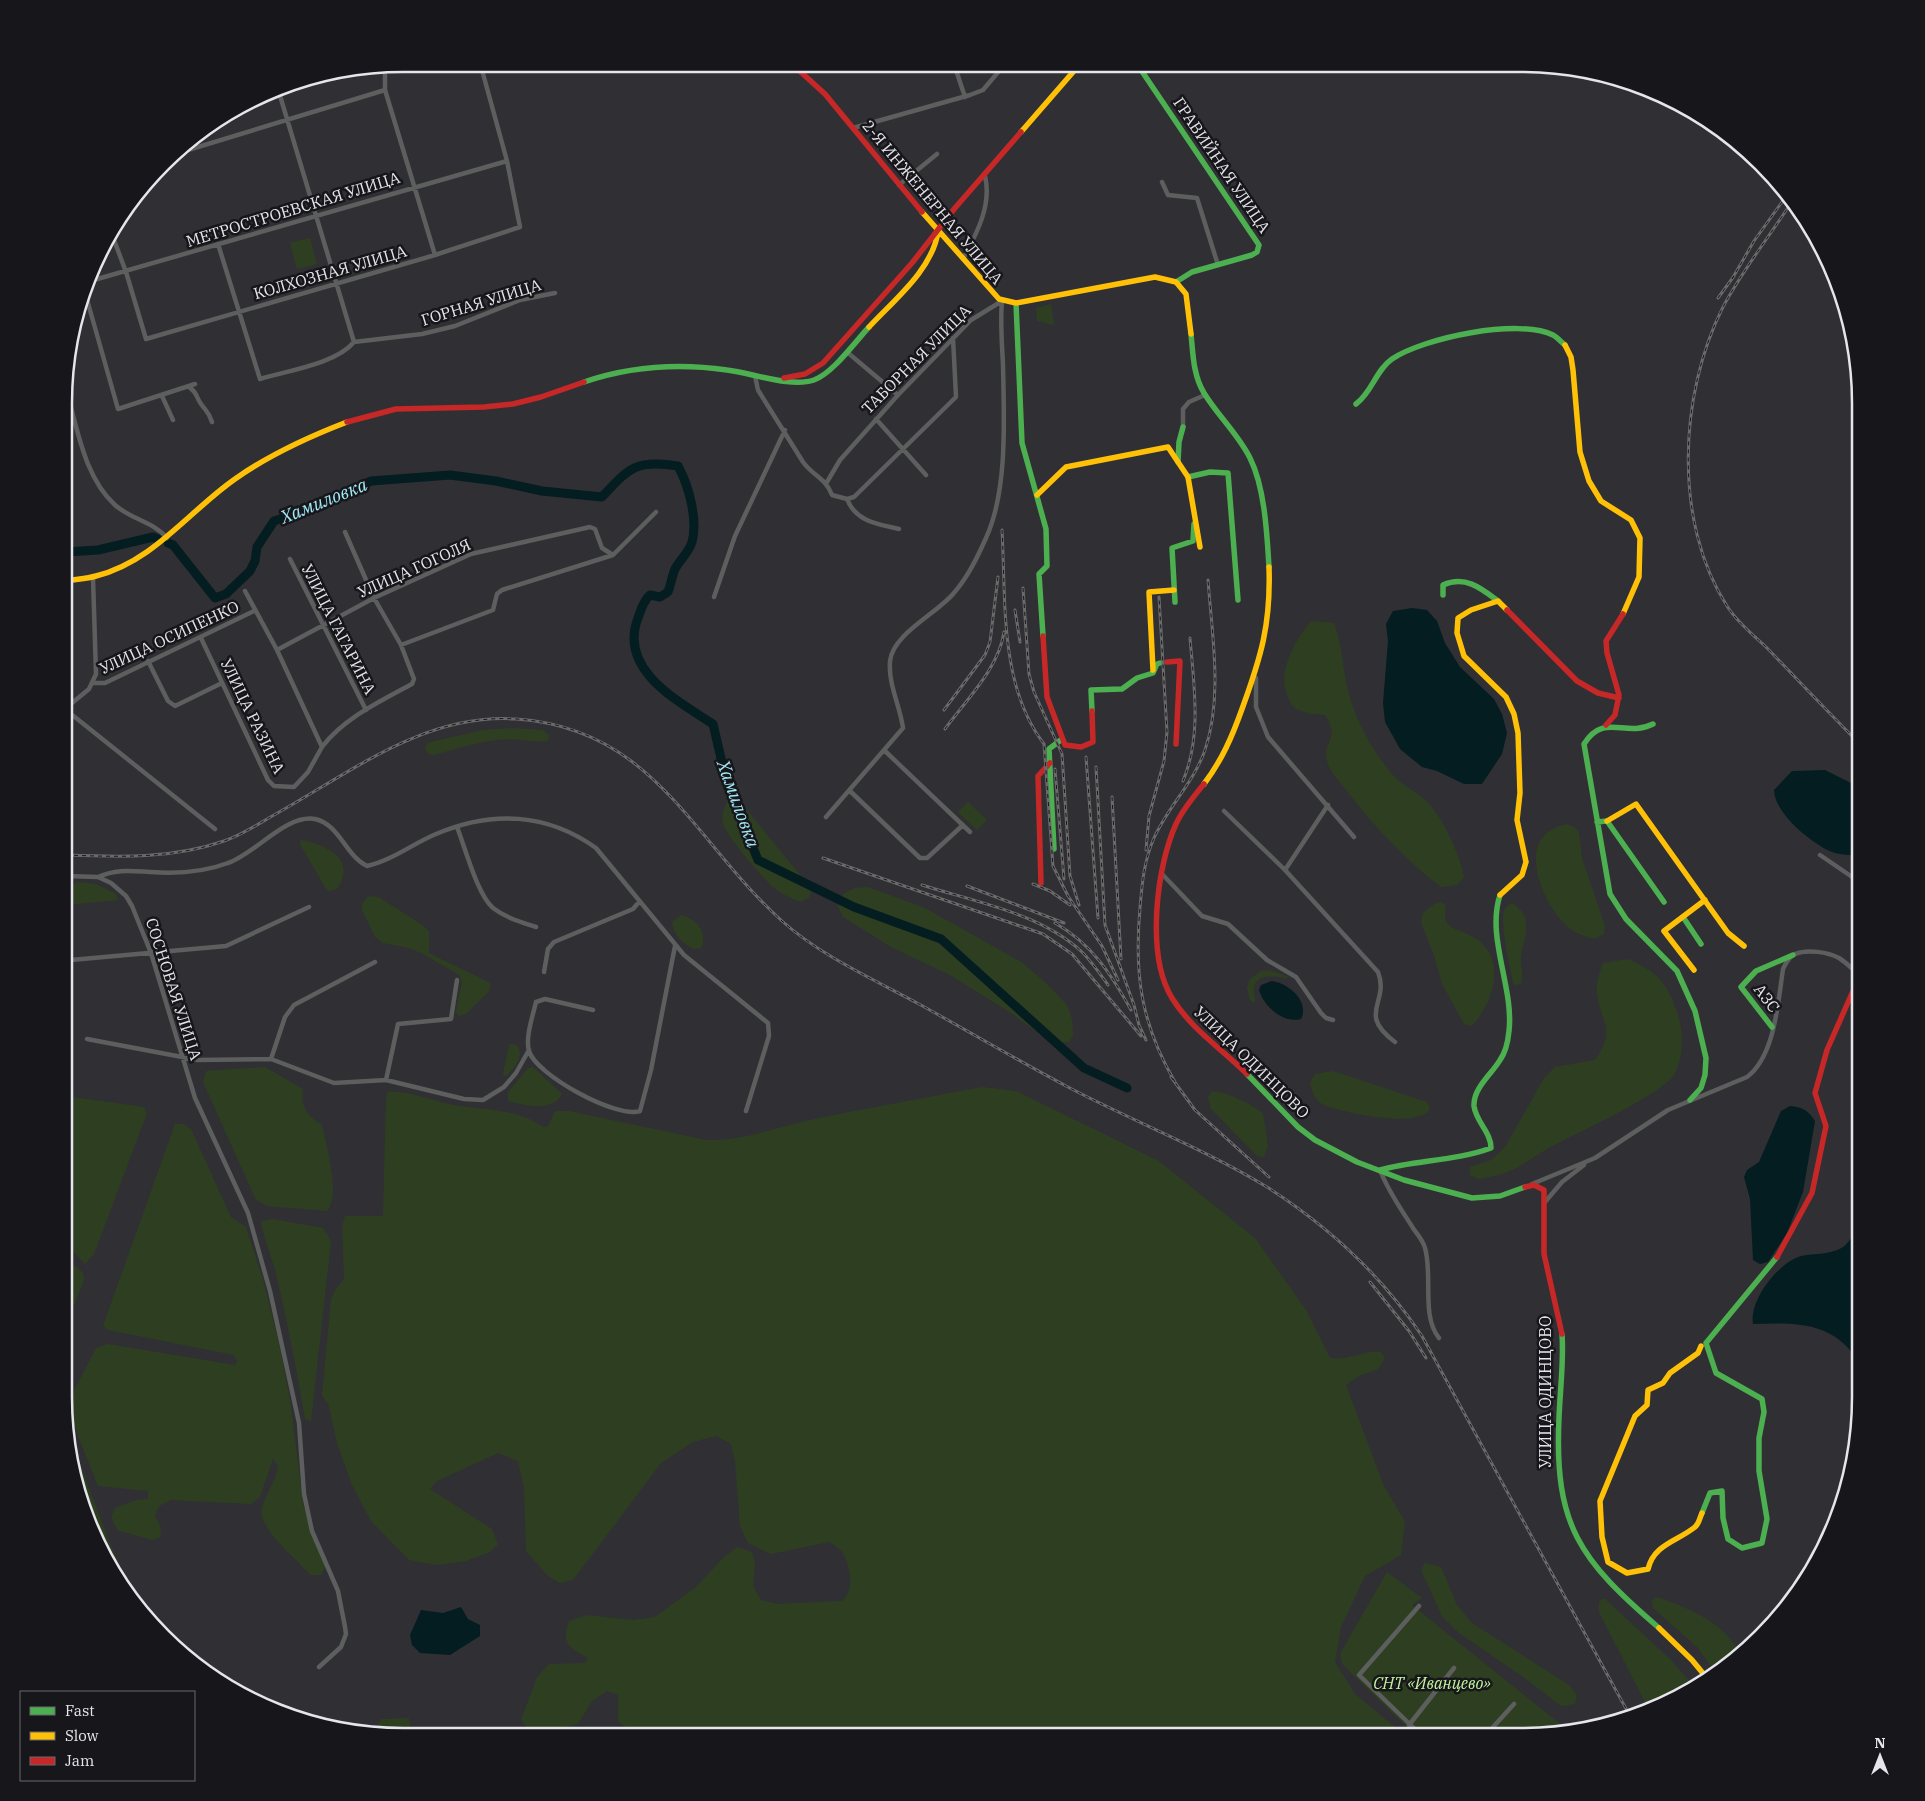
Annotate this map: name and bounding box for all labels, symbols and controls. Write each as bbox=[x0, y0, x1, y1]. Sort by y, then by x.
street label: ГРАВИЙНАЯ УЛИЦА bbox=[1169, 93, 1275, 237]
street label: 2-Я ИНЖЕНЕРНАЯ УЛИЦА bbox=[858, 116, 1008, 288]
street label: МЕТРОСТРОЕВСКАЯ УЛИЦА bbox=[184, 167, 402, 251]
street label: КОЛХОЗНАЯ УЛИЦА bbox=[251, 241, 409, 303]
street label: ГОРНАЯ УЛИЦА bbox=[419, 274, 543, 330]
street label: ТАБОРНАЯ УЛИЦА bbox=[857, 300, 975, 418]
water label: Хамиловка bbox=[275, 473, 371, 529]
street label: УЛИЦА ГОГОЛЯ bbox=[354, 534, 474, 602]
street label: УЛИЦА ГАГАРИНА bbox=[297, 560, 381, 698]
street label: УЛИЦА ОСИПЕНКО bbox=[96, 596, 242, 678]
street label: УЛИЦА РАЗИНА bbox=[216, 655, 290, 777]
water label: Хамиловка bbox=[711, 755, 765, 851]
street label: СОСНОВАЯ УЛИЦА bbox=[142, 915, 206, 1063]
street label: АЗС bbox=[1750, 980, 1784, 1016]
street label: УЛИЦА ОДИНЦОВО bbox=[1190, 1002, 1314, 1122]
street label: УЛИЦА ОДИНЦОВО bbox=[1535, 1316, 1555, 1468]
park label: СНТ «Иванцево» bbox=[1373, 1673, 1491, 1693]
legend bbox=[20, 1691, 195, 1781]
text: Fast bbox=[65, 1701, 95, 1720]
text: Slow bbox=[65, 1726, 99, 1745]
north arrow bbox=[1855, 1731, 1905, 1781]
text: N bbox=[1874, 1734, 1886, 1752]
text: Jam bbox=[65, 1751, 94, 1770]

